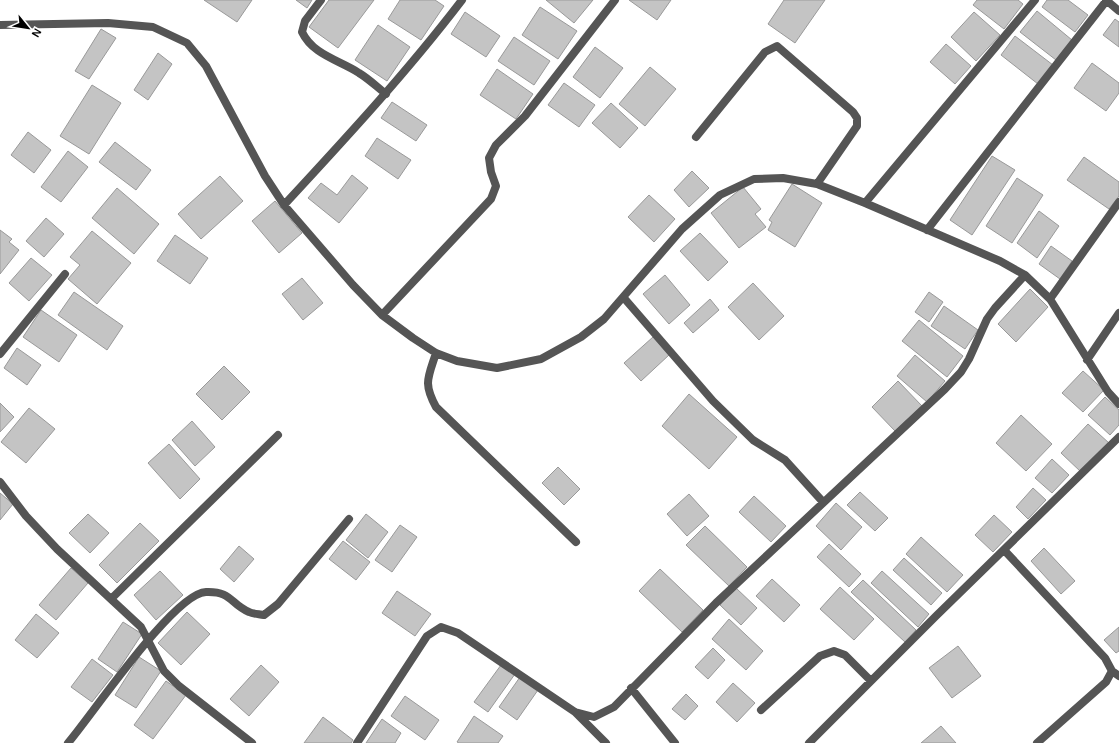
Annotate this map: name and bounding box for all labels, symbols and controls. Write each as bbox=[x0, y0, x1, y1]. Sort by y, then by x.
north arrow bbox=[8, 8, 48, 48]
text: N bbox=[29, 27, 44, 39]

